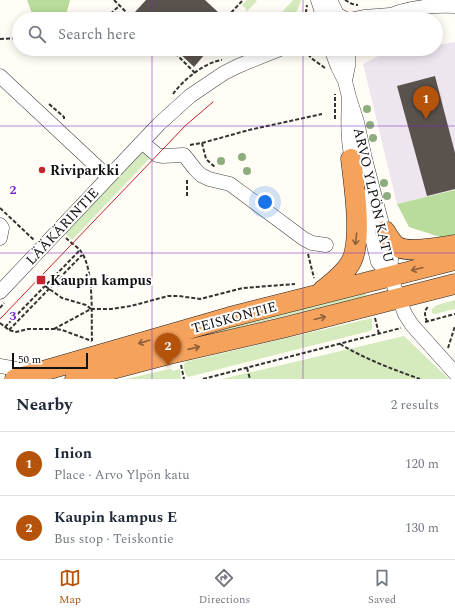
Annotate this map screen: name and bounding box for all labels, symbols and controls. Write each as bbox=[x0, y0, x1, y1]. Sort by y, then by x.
search box bbox=[12, 12, 443, 56]
icon: search bbox=[26, 23, 48, 45]
text: Search here bbox=[58, 23, 136, 46]
pin: 1 bbox=[413, 86, 439, 119]
street label: ARVO YLPÖN KATU bbox=[348, 125, 399, 265]
place label: Riviparkki bbox=[50, 160, 119, 181]
marker: Riviparkki bbox=[37, 165, 47, 175]
text: 2 bbox=[9, 180, 17, 200]
street label: LÄÄKÄRINTIE bbox=[21, 183, 104, 270]
your location bbox=[255, 192, 275, 212]
one-way arrow bbox=[352, 232, 360, 245]
one-way arrow bbox=[411, 266, 424, 273]
place label: Kaupin kampus bbox=[50, 270, 152, 291]
marker: Kaupin kampus bbox=[35, 274, 47, 286]
street label: TEISKONTIE bbox=[189, 296, 279, 339]
text: 3 bbox=[9, 306, 17, 326]
one-way arrow bbox=[313, 314, 326, 322]
pin: 2 bbox=[155, 333, 181, 366]
one-way arrow bbox=[138, 339, 151, 346]
one-way arrow bbox=[187, 344, 200, 352]
scale bar bbox=[12, 351, 88, 370]
text: 50 m bbox=[18, 351, 41, 368]
text: Nearby bbox=[16, 392, 72, 418]
text: 2 results bbox=[391, 395, 439, 415]
text: Inion bbox=[54, 442, 92, 465]
text: 1 bbox=[25, 454, 33, 474]
text: 120 m bbox=[405, 454, 439, 474]
text: Place · Arvo Ylpön katu bbox=[54, 465, 190, 485]
text: Kaupin kampus E bbox=[54, 506, 177, 529]
text: 2 bbox=[25, 518, 33, 538]
text: 130 m bbox=[405, 518, 439, 538]
text: Bus stop · Teiskontie bbox=[54, 529, 174, 549]
tab: Map bbox=[59, 567, 81, 608]
tab: Directions bbox=[199, 567, 250, 608]
tab: Saved bbox=[368, 567, 396, 608]

